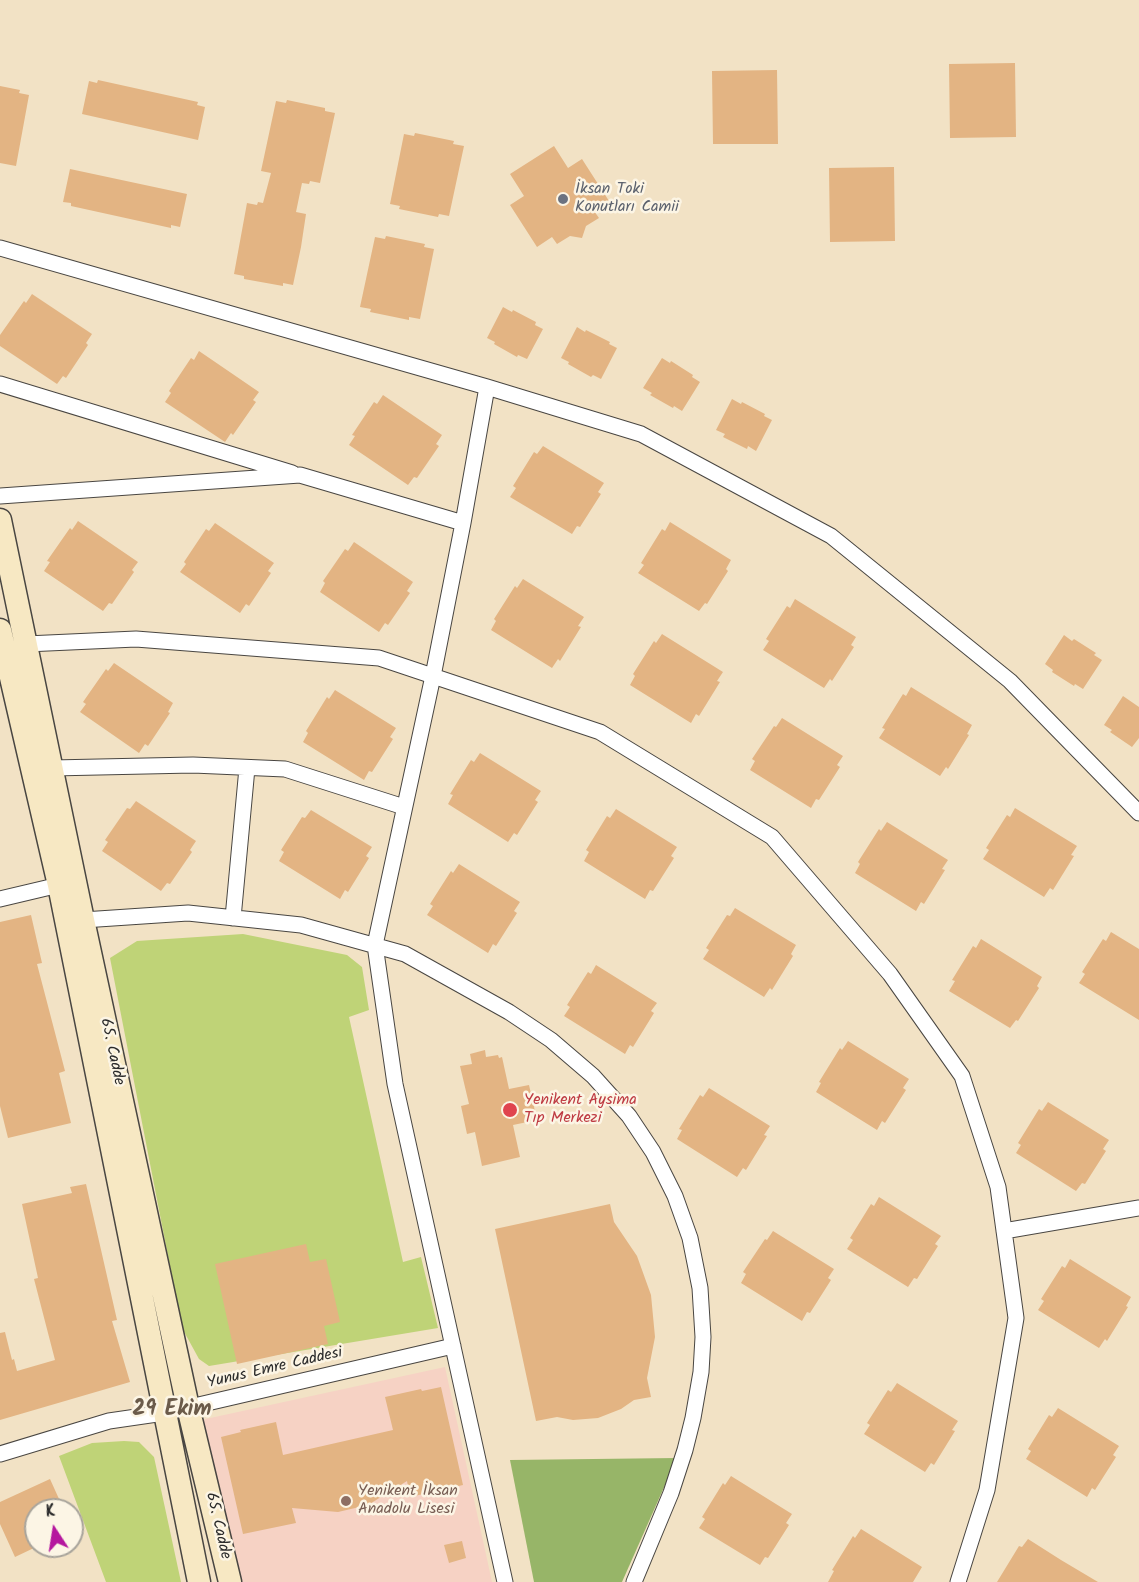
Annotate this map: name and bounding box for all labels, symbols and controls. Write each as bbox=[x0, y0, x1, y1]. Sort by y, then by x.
place label: İksan Toki Konutları Camii bbox=[575, 180, 679, 218]
marker: İksan Toki Konutları Camii bbox=[556, 192, 570, 206]
street label: 65. Cadde bbox=[95, 1017, 127, 1087]
place label: Yenikent Aysima Tıp Merkezi bbox=[524, 1091, 637, 1129]
marker: Yenikent Aysima Tıp Merkezi bbox=[501, 1101, 519, 1119]
street label: Yunus Emre Caddesi bbox=[205, 1344, 345, 1394]
district label: 29 Ekim bbox=[132, 1398, 212, 1424]
place label: Yenikent İksan Anadolu Lisesi bbox=[358, 1482, 458, 1520]
street label: 65. Cadde bbox=[200, 1491, 234, 1561]
marker: Yenikent İksan Anadolu Lisesi bbox=[339, 1494, 353, 1508]
north arrow bbox=[24, 1498, 84, 1558]
text: K bbox=[43, 1499, 58, 1525]

